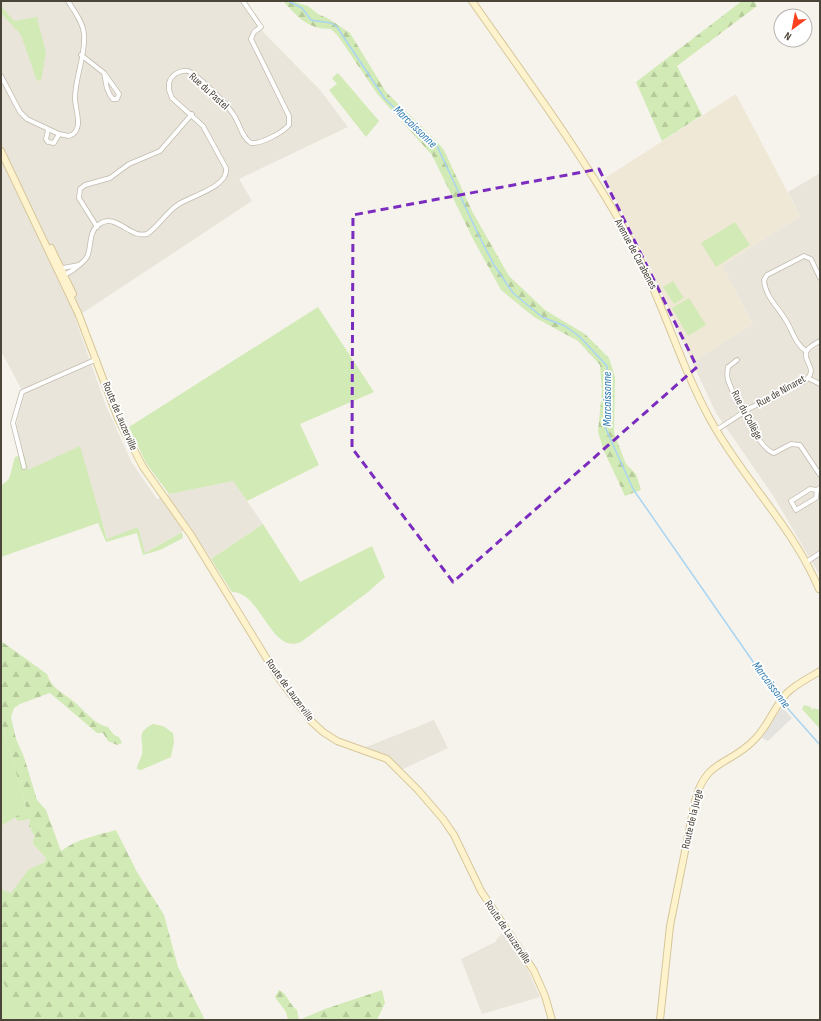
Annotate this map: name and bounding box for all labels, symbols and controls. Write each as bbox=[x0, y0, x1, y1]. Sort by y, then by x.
north arrow bbox=[773, 8, 813, 48]
text: N bbox=[782, 29, 794, 43]
street label: Rue du Pastel bbox=[186, 70, 232, 112]
water label: Marcaissonne bbox=[390, 103, 440, 152]
street label: Avenue de Carabenes bbox=[611, 216, 660, 292]
water label: Marcaissonne bbox=[600, 371, 615, 426]
street label: Rue de Ninaret bbox=[754, 372, 808, 410]
street label: Route de Lauzerville bbox=[100, 380, 140, 452]
street label: Rue du Collège bbox=[729, 388, 765, 442]
street label: Route de Lauzerville bbox=[263, 656, 317, 724]
water label: Marcaissonne bbox=[749, 659, 794, 712]
street label: Route de la Jurge bbox=[679, 788, 705, 850]
street label: Route de Lauzerville bbox=[482, 898, 534, 966]

